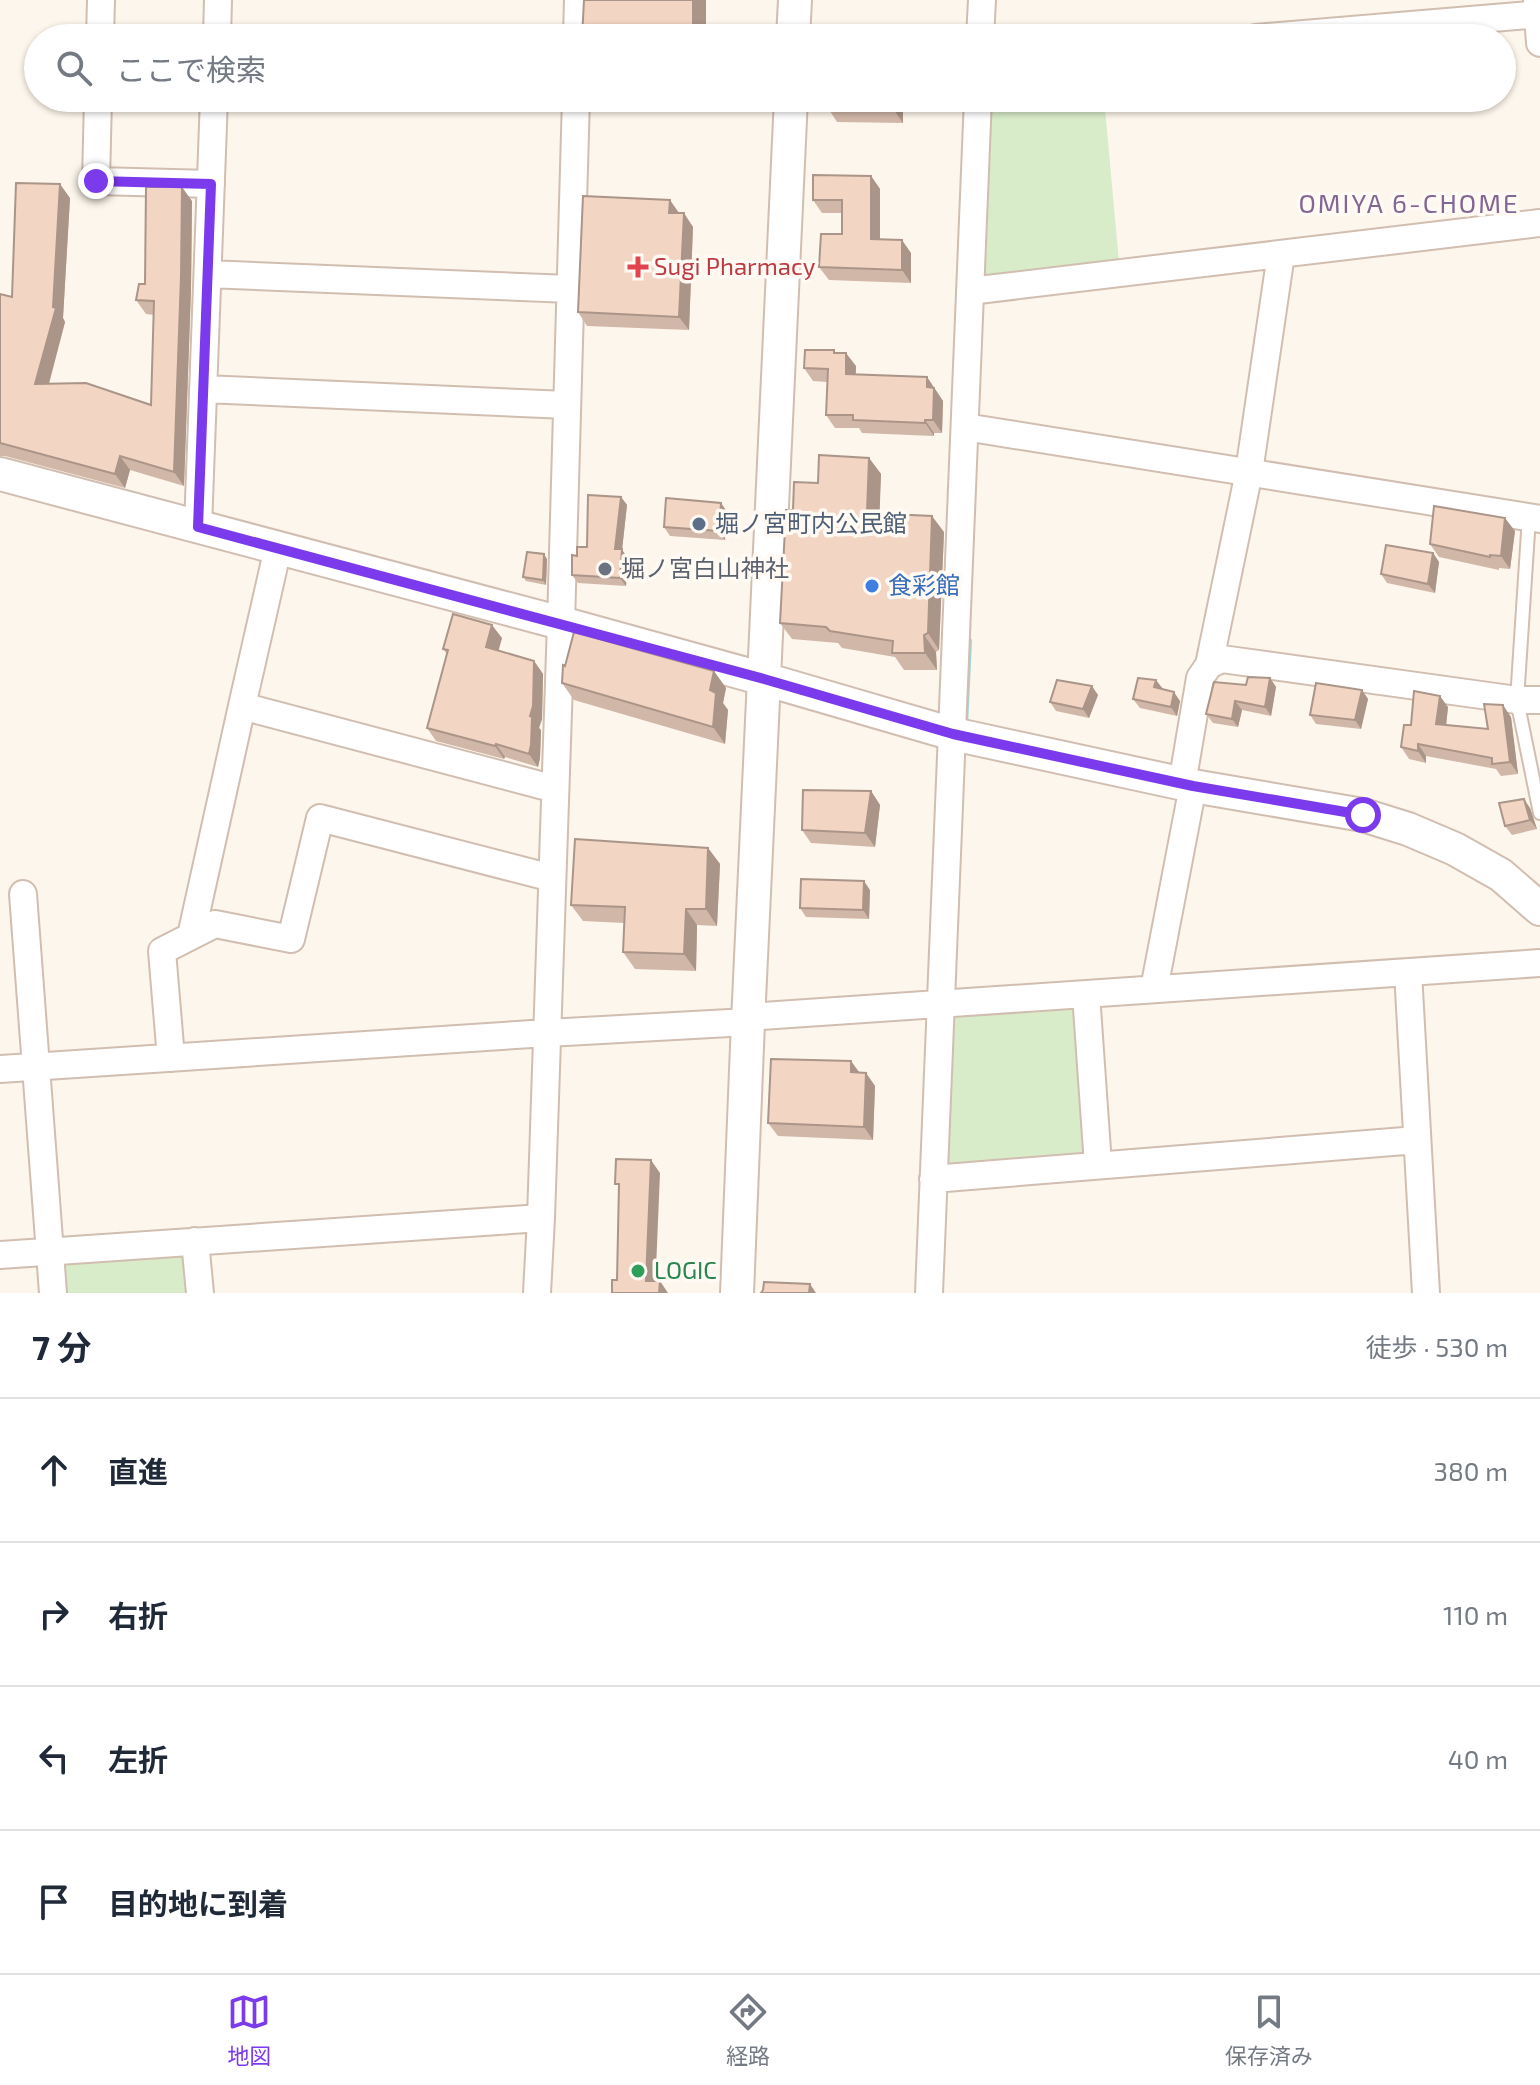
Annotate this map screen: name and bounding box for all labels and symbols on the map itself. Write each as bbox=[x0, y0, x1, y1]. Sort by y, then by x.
route end bbox=[78, 163, 114, 199]
district label: OMIYA 6-CHOME bbox=[1298, 187, 1520, 218]
place label: Sugi Pharmacy bbox=[654, 251, 816, 280]
marker: Sugi Pharmacy bbox=[629, 258, 647, 276]
place label: 堀ノ宮町内公民館 bbox=[715, 508, 907, 537]
marker: 堀ノ宮町内公民館 bbox=[690, 515, 708, 533]
place label: 堀ノ宮白山神社 bbox=[621, 553, 789, 582]
marker: 堀ノ宮白山神社 bbox=[596, 560, 614, 578]
place label: 食彩館 bbox=[888, 570, 960, 599]
marker: 食彩館 bbox=[863, 577, 881, 595]
route start bbox=[1345, 797, 1381, 833]
place label: LOGIC bbox=[654, 1255, 717, 1284]
marker: LOGIC bbox=[629, 1262, 647, 1280]

